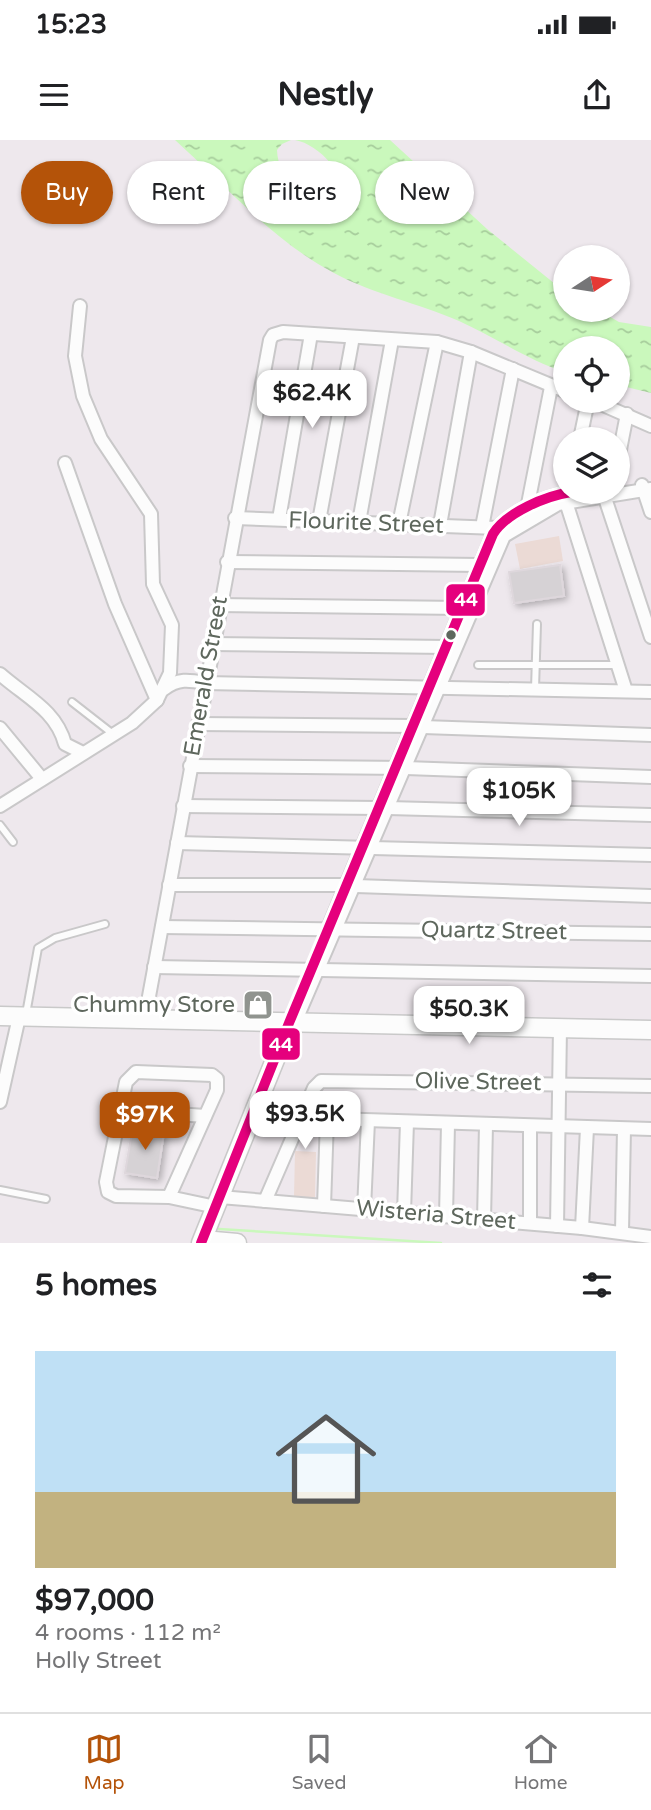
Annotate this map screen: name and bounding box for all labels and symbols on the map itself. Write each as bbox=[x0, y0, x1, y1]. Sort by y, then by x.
north arrow bbox=[553, 245, 630, 322]
pin: $62.4K bbox=[255, 370, 369, 430]
street label: Flourite Street bbox=[288, 506, 444, 540]
line badge: 44 bbox=[445, 583, 486, 617]
text: 44 bbox=[454, 589, 478, 611]
street label: Emerald Street bbox=[178, 593, 234, 758]
unlabelled marker bbox=[444, 628, 458, 642]
pin: $105K bbox=[470, 768, 568, 828]
street label: Quartz Street bbox=[421, 916, 568, 946]
pin: $50.3K bbox=[412, 986, 526, 1046]
shop icon: Chummy Store bbox=[241, 988, 275, 1022]
place label: Chummy Store bbox=[73, 991, 235, 1019]
line badge: 44 bbox=[261, 1027, 301, 1061]
text: 44 bbox=[269, 1034, 293, 1056]
street label: Olive Street bbox=[414, 1067, 542, 1097]
pin: $93.5K bbox=[248, 1091, 362, 1151]
pin: $97K bbox=[104, 1093, 186, 1152]
street label: Wisteria Street bbox=[355, 1194, 517, 1236]

